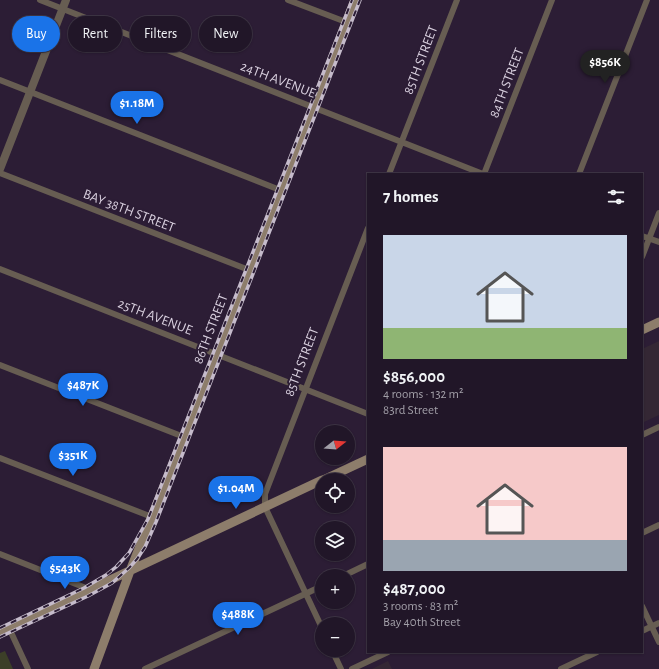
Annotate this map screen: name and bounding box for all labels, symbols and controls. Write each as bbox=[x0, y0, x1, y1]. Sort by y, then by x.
chip: Buy bbox=[12, 16, 60, 52]
chip: Rent bbox=[68, 16, 122, 52]
chip: Filters bbox=[130, 16, 191, 52]
chip: New bbox=[199, 16, 252, 52]
street label: 85TH STREET bbox=[401, 23, 441, 96]
street label: 84TH STREET bbox=[487, 46, 527, 120]
pin: $856K bbox=[577, 50, 633, 84]
text: $856K bbox=[589, 56, 621, 69]
street label: 24TH AVENUE bbox=[238, 59, 318, 101]
pin: $1.18M bbox=[104, 91, 170, 125]
text: $1.18M bbox=[120, 97, 154, 110]
icon: filters bbox=[605, 186, 627, 208]
street label: BAY 38TH STREET bbox=[81, 187, 177, 235]
text: 7 homes bbox=[383, 188, 439, 205]
icon: home bbox=[469, 261, 541, 333]
street label: 86TH STREET bbox=[191, 292, 231, 366]
street label: 25TH AVENUE bbox=[116, 296, 194, 338]
street label: 85TH STREET bbox=[282, 325, 322, 398]
text: $856,000 bbox=[383, 368, 445, 385]
pin: $487K bbox=[55, 373, 111, 407]
text: $487K bbox=[67, 379, 99, 392]
text: 4 rooms · 132 m² bbox=[383, 388, 464, 401]
text: 83rd Street bbox=[383, 404, 438, 417]
north arrow bbox=[315, 425, 355, 465]
map controls bbox=[315, 425, 355, 657]
pin: $351K bbox=[45, 443, 101, 477]
text: $351K bbox=[58, 449, 88, 462]
button: locate bbox=[315, 473, 355, 513]
icon: home bbox=[469, 473, 541, 545]
pin: $1.04M bbox=[203, 476, 269, 510]
text: $1.04M bbox=[217, 482, 255, 495]
button: layers bbox=[315, 521, 355, 561]
pin: $543K bbox=[37, 556, 93, 590]
text: $543K bbox=[49, 562, 81, 575]
button: + bbox=[315, 569, 355, 609]
text: $487,000 bbox=[383, 580, 445, 597]
text: 3 rooms · 83 m² bbox=[383, 600, 458, 613]
pin: $488K bbox=[210, 602, 266, 636]
text: $488K bbox=[222, 608, 254, 621]
text: Bay 40th Street bbox=[383, 616, 460, 629]
button: − bbox=[315, 617, 355, 657]

